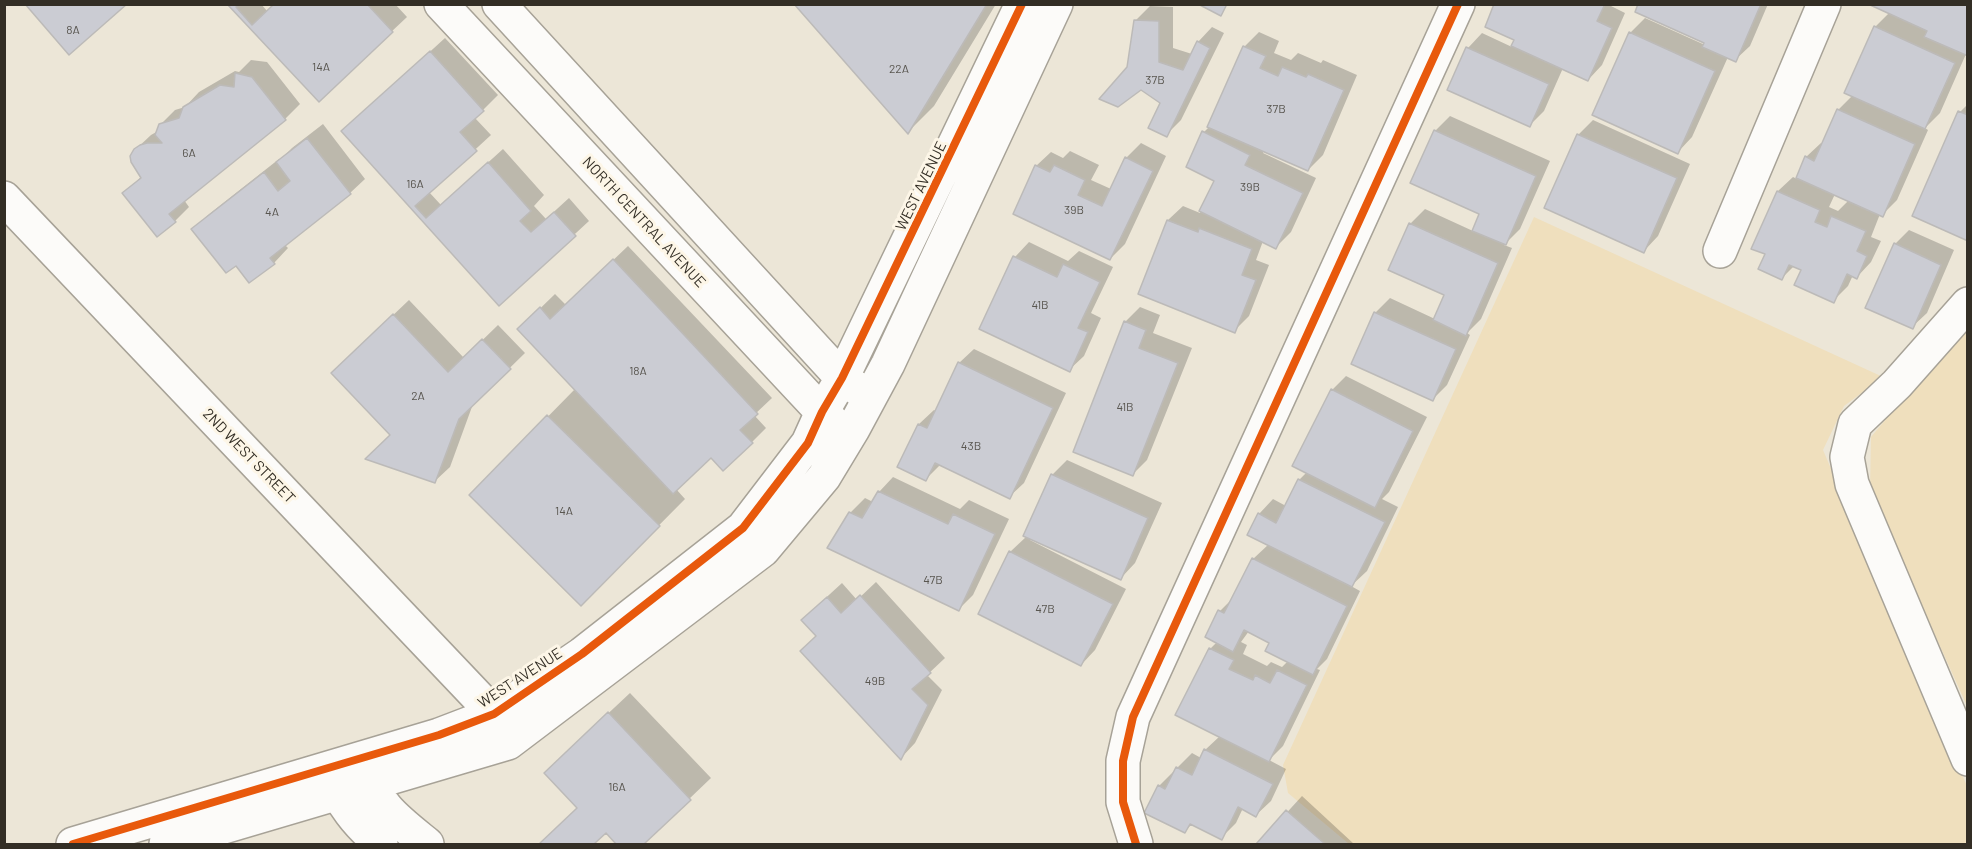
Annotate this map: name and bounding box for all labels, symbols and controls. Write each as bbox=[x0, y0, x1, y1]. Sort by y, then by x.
house number: 8A bbox=[66, 23, 80, 37]
house number: 14A bbox=[312, 60, 330, 74]
house number: 22A bbox=[889, 62, 909, 76]
house number: 37B bbox=[1145, 73, 1165, 87]
house number: 37B bbox=[1266, 102, 1286, 116]
street label: WEST AVENUE bbox=[892, 138, 950, 234]
house number: 6A bbox=[182, 146, 196, 160]
street label: NORTH CENTRAL AVENUE bbox=[579, 153, 709, 291]
house number: 16A bbox=[406, 177, 424, 191]
house number: 39B bbox=[1240, 180, 1260, 194]
house number: 39B bbox=[1064, 203, 1084, 217]
house number: 4A bbox=[265, 205, 279, 219]
house number: 41B bbox=[1031, 298, 1049, 312]
house number: 18A bbox=[629, 364, 647, 378]
house number: 2A bbox=[411, 389, 425, 403]
house number: 41B bbox=[1116, 400, 1134, 414]
street label: 2ND WEST STREET bbox=[199, 405, 299, 507]
house number: 43B bbox=[961, 439, 981, 453]
house number: 14A bbox=[555, 504, 573, 518]
house number: 47B bbox=[923, 573, 943, 587]
house number: 47B bbox=[1035, 602, 1055, 616]
street label: WEST AVENUE bbox=[474, 644, 566, 712]
house number: 49B bbox=[865, 674, 885, 688]
house number: 16A bbox=[608, 780, 626, 794]

